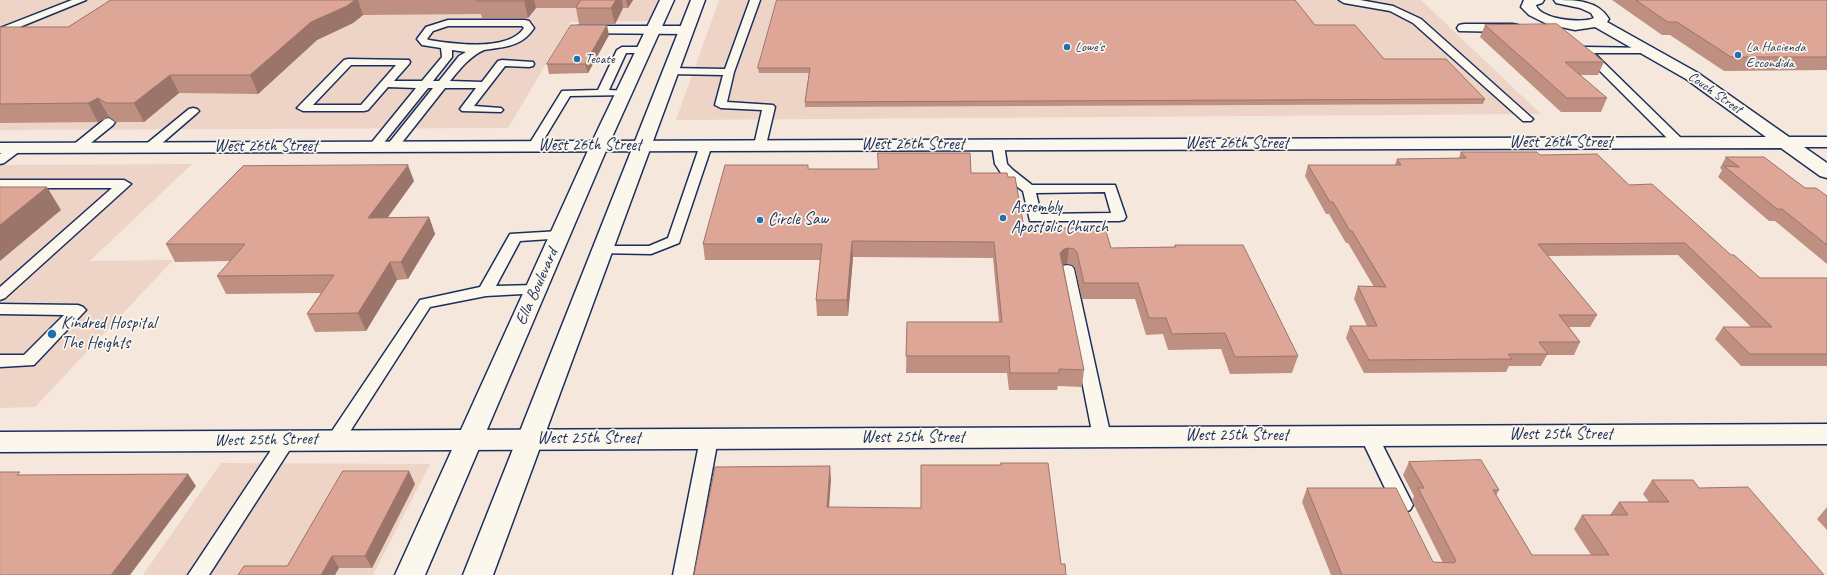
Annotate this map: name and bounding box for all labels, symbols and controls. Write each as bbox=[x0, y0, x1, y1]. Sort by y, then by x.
place label: Lowe's bbox=[1075, 39, 1104, 55]
place label: La Hacienda Escondida bbox=[1746, 39, 1806, 72]
marker: Lowe's bbox=[1062, 42, 1072, 52]
marker: La Hacienda Escondida bbox=[1733, 50, 1743, 60]
place label: Tecate bbox=[585, 51, 614, 67]
marker: Tecate bbox=[572, 54, 582, 64]
street label: Couch Street bbox=[1685, 68, 1745, 118]
street label: West 26th Street bbox=[1509, 133, 1613, 153]
street label: West 26th Street bbox=[1185, 134, 1289, 154]
street label: West 26th Street bbox=[861, 135, 965, 155]
street label: West 26th Street bbox=[538, 136, 642, 156]
street label: West 26th Street bbox=[214, 137, 318, 157]
place label: Assembly Apostolic Church bbox=[1011, 198, 1108, 238]
place label: Circle Saw bbox=[768, 210, 828, 230]
marker: Assembly Apostolic Church bbox=[998, 213, 1008, 223]
marker: Circle Saw bbox=[755, 215, 765, 225]
street label: Ella Boulevard bbox=[511, 246, 563, 328]
place label: Kindred Hospital The Heights bbox=[61, 314, 156, 354]
marker: Kindred Hospital The Heights bbox=[46, 328, 58, 340]
street label: West 25th Street bbox=[1509, 425, 1613, 445]
street label: West 25th Street bbox=[1185, 426, 1289, 446]
street label: West 25th Street bbox=[861, 428, 965, 448]
street label: West 25th Street bbox=[214, 429, 318, 451]
street label: West 25th Street bbox=[537, 429, 641, 449]

